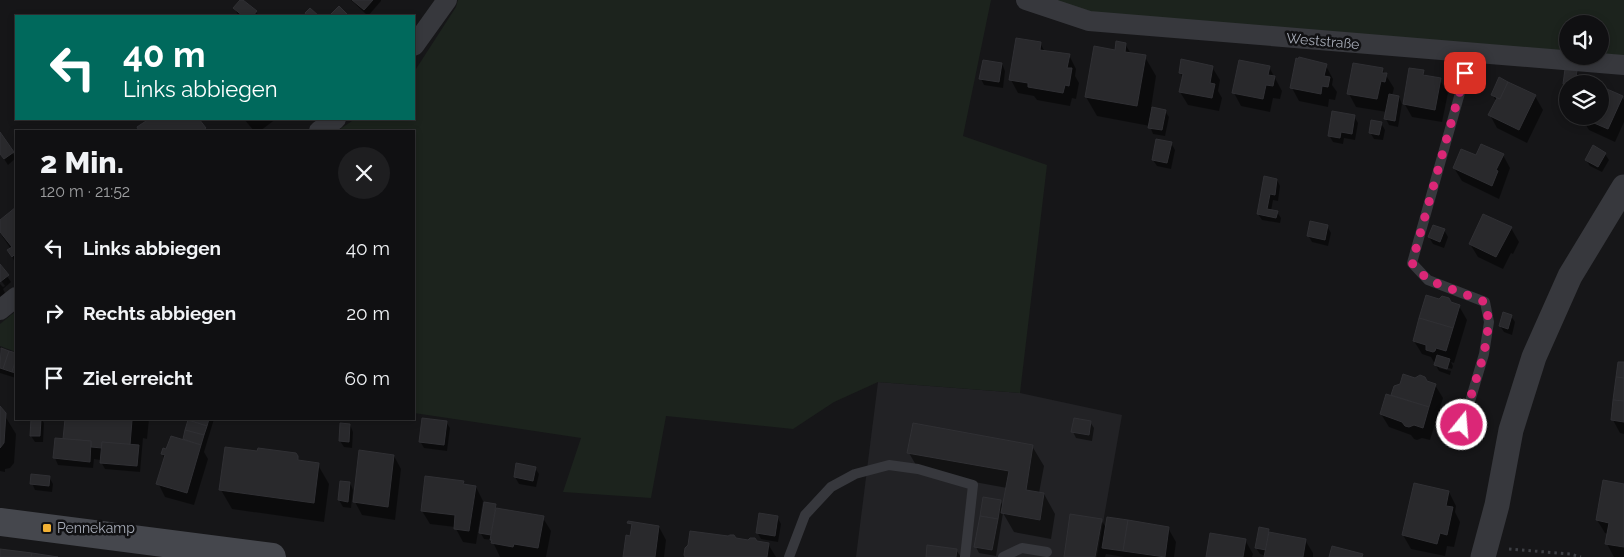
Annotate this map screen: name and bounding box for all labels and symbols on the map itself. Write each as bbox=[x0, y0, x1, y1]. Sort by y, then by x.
street label: Weststraße bbox=[1286, 30, 1360, 52]
pin bbox=[1444, 52, 1486, 94]
position arrow bbox=[1435, 398, 1487, 450]
place label: Pennekamp bbox=[57, 520, 135, 536]
marker: Pennekamp bbox=[41, 522, 53, 534]

